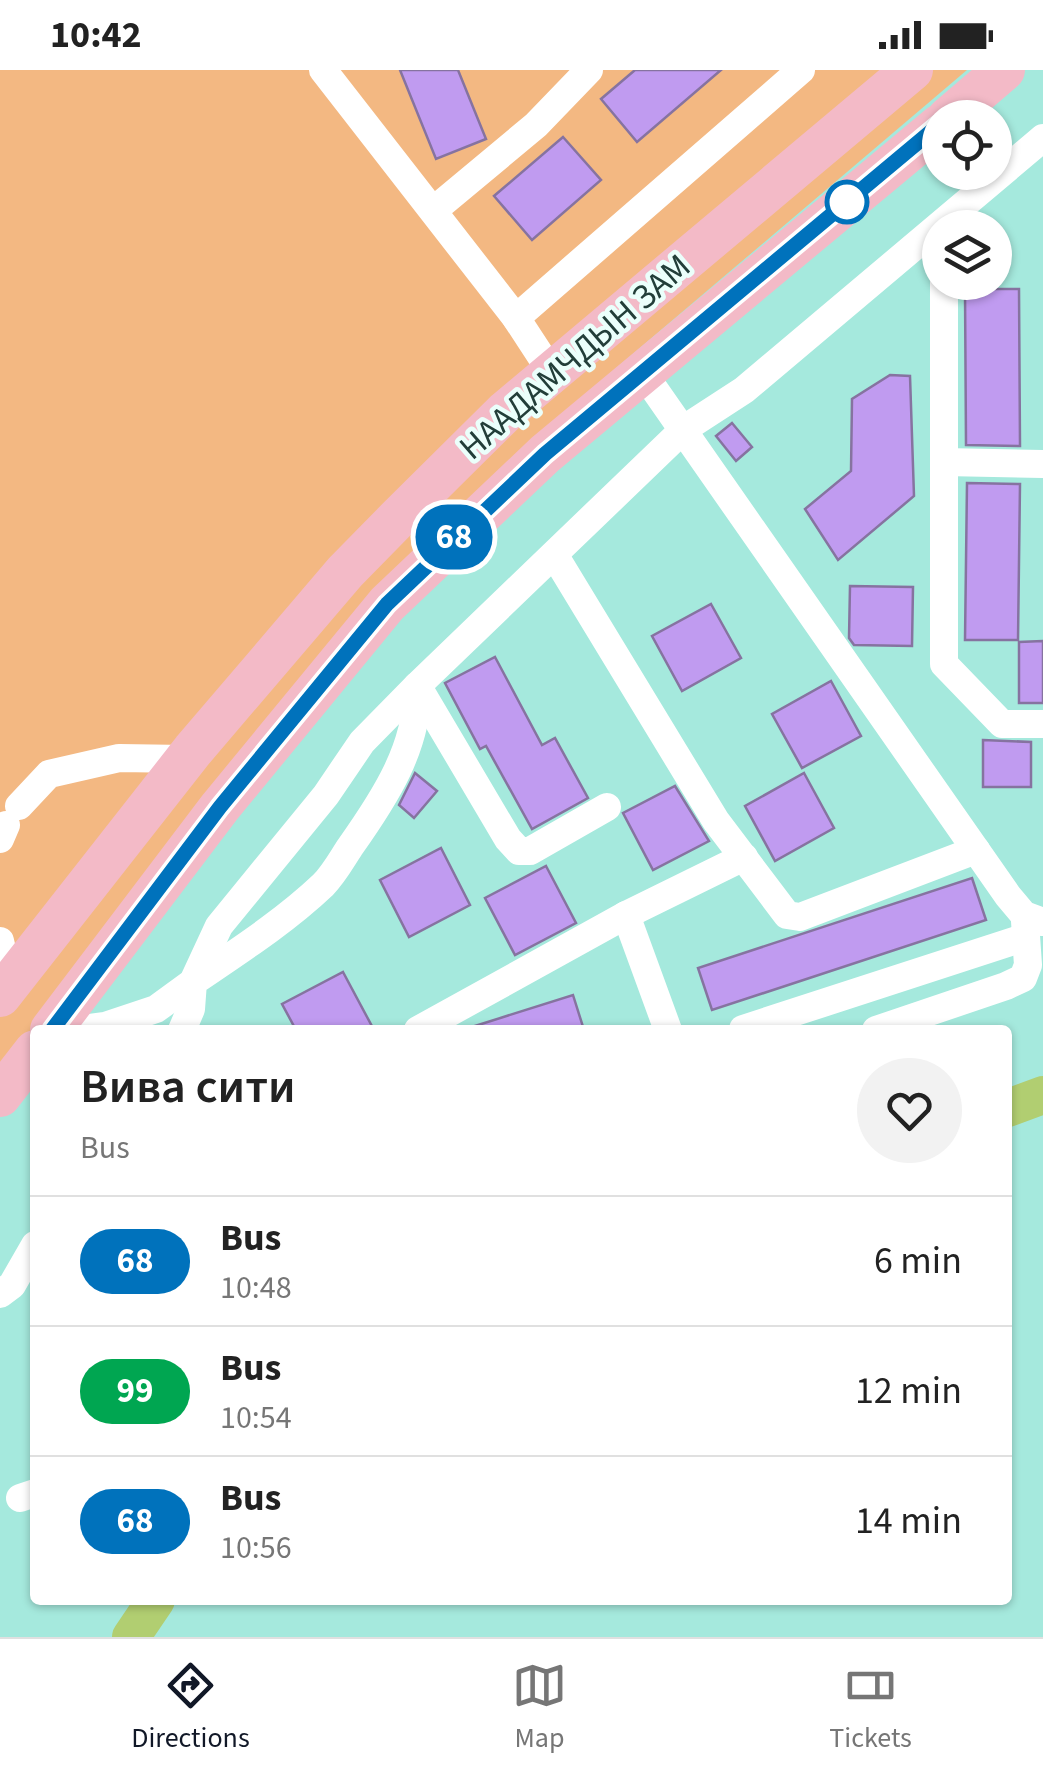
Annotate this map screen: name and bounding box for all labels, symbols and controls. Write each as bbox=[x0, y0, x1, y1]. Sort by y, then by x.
text: 10:42 bbox=[50, 8, 142, 62]
map controls bbox=[922, 100, 1012, 300]
button: locate bbox=[922, 100, 1012, 190]
unlabelled marker bbox=[826, 181, 868, 223]
button: layers bbox=[922, 210, 1012, 300]
street label: НААДАМЧДЫН ЗАМ bbox=[448, 242, 702, 472]
line badge: 68 bbox=[409, 504, 499, 570]
text: 68 bbox=[436, 512, 472, 562]
text: Вива сити bbox=[80, 1053, 296, 1121]
button: heart bbox=[857, 1058, 962, 1163]
text: Bus bbox=[80, 1125, 130, 1171]
text: Bus bbox=[220, 1211, 281, 1265]
text: 6 min bbox=[874, 1234, 962, 1288]
text: 68 bbox=[117, 1236, 153, 1286]
text: 10:48 bbox=[220, 1265, 292, 1311]
text: Bus bbox=[220, 1341, 281, 1395]
text: 12 min bbox=[855, 1364, 962, 1418]
text: 99 bbox=[117, 1366, 153, 1416]
text: 10:54 bbox=[220, 1395, 292, 1441]
text: Bus bbox=[220, 1471, 281, 1525]
text: 14 min bbox=[855, 1494, 962, 1548]
text: 68 bbox=[117, 1496, 153, 1546]
text: 10:56 bbox=[220, 1525, 292, 1571]
tab: Directions bbox=[131, 1658, 250, 1758]
tab: Map bbox=[512, 1658, 567, 1758]
tab: Tickets bbox=[829, 1658, 912, 1758]

